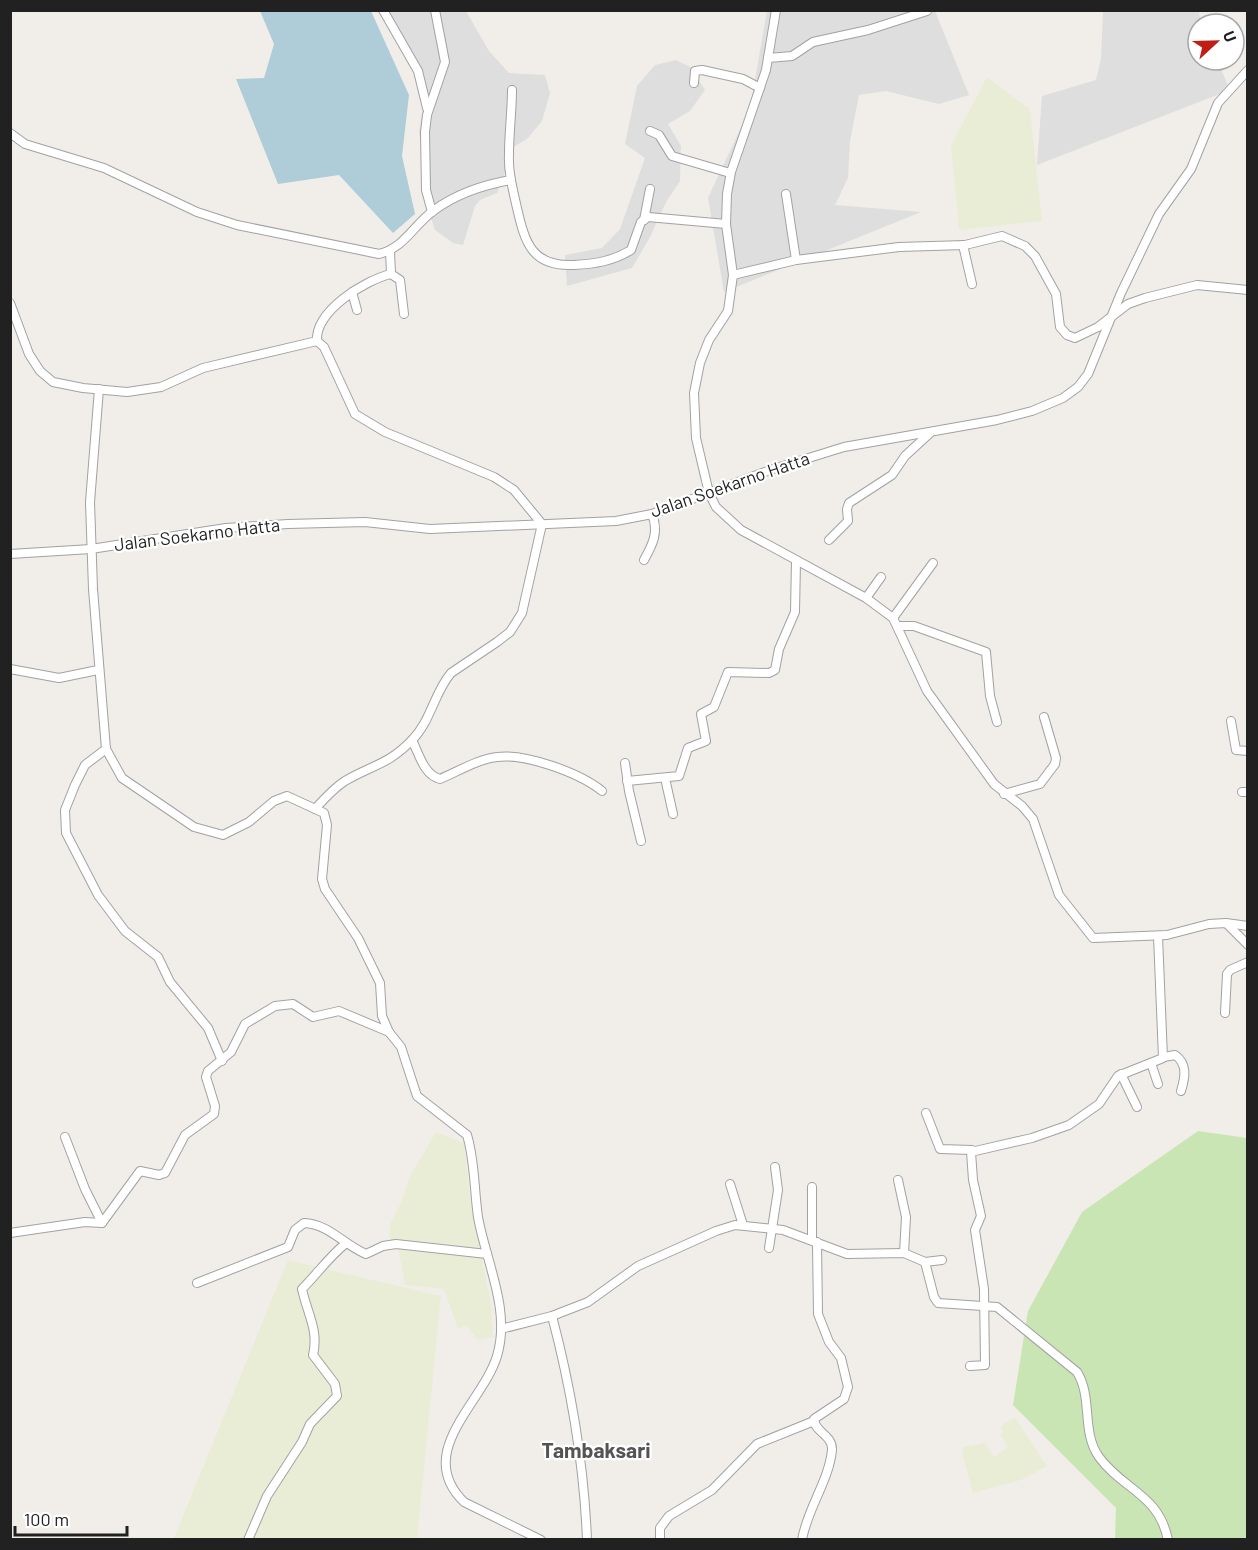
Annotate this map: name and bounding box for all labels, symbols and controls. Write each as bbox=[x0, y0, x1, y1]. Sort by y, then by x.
north arrow bbox=[1186, 12, 1246, 72]
text: U bbox=[1220, 28, 1241, 44]
street label: Jalan Soekarno Hatta bbox=[647, 446, 812, 522]
street label: Jalan Soekarno Hatta bbox=[113, 513, 281, 555]
district label: Tambaksari bbox=[541, 1437, 651, 1462]
scale bar bbox=[15, 1499, 128, 1537]
text: 100 m bbox=[24, 1508, 69, 1530]

